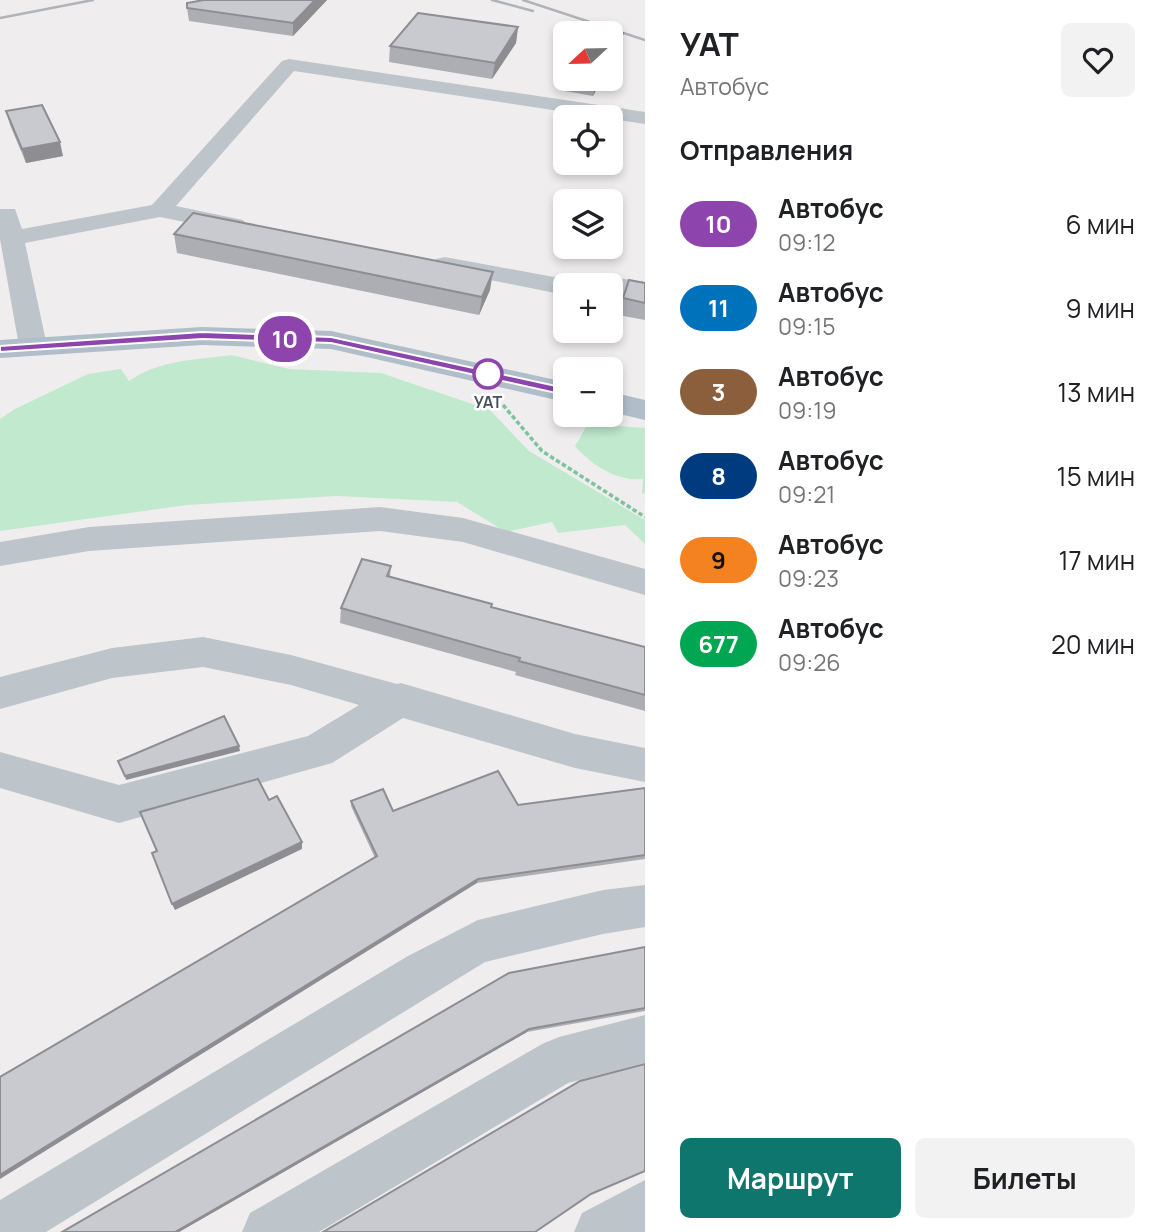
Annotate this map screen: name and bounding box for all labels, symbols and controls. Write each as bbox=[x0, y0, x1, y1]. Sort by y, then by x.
north arrow bbox=[553, 21, 623, 91]
map controls bbox=[553, 21, 623, 427]
text: УАТ bbox=[680, 21, 739, 66]
button: heart bbox=[1061, 23, 1135, 97]
text: Автобус bbox=[680, 70, 769, 102]
button: locate bbox=[553, 105, 623, 175]
text: Отправления bbox=[680, 132, 853, 168]
button: layers bbox=[553, 189, 623, 259]
text: Автобус bbox=[778, 190, 884, 226]
text: 6 мин bbox=[1066, 206, 1135, 242]
text: 10 bbox=[705, 207, 732, 240]
text: 09:12 bbox=[778, 226, 835, 258]
button: + bbox=[553, 273, 623, 343]
text: Автобус bbox=[778, 274, 884, 310]
text: 9 мин bbox=[1066, 290, 1135, 326]
text: 11 bbox=[708, 291, 729, 324]
text: 09:15 bbox=[778, 310, 835, 342]
line badge: 10 bbox=[254, 316, 316, 362]
text: 10 bbox=[272, 322, 298, 355]
button: − bbox=[553, 357, 623, 427]
text: Автобус bbox=[778, 358, 884, 394]
marker: УАТ bbox=[473, 359, 503, 389]
text: 13 мин bbox=[1057, 374, 1135, 410]
text: 3 bbox=[712, 375, 725, 408]
place label: УАТ bbox=[474, 391, 503, 413]
text: 09:19 bbox=[778, 394, 836, 426]
text: Автобус bbox=[778, 442, 884, 478]
text: 15 мин bbox=[1057, 458, 1135, 494]
text: 8 bbox=[711, 459, 726, 492]
text: 09:21 bbox=[778, 478, 835, 510]
text: Автобус bbox=[778, 526, 884, 562]
text: 17 мин bbox=[1058, 542, 1135, 578]
text: 9 bbox=[711, 543, 726, 576]
text: 09:23 bbox=[778, 562, 839, 594]
text: Автобус bbox=[778, 610, 884, 646]
text: 20 мин bbox=[1051, 626, 1135, 662]
text: 677 bbox=[698, 627, 739, 660]
text: 09:26 bbox=[778, 646, 841, 678]
button: Маршрут bbox=[680, 1138, 901, 1218]
button: Билеты bbox=[915, 1138, 1135, 1218]

